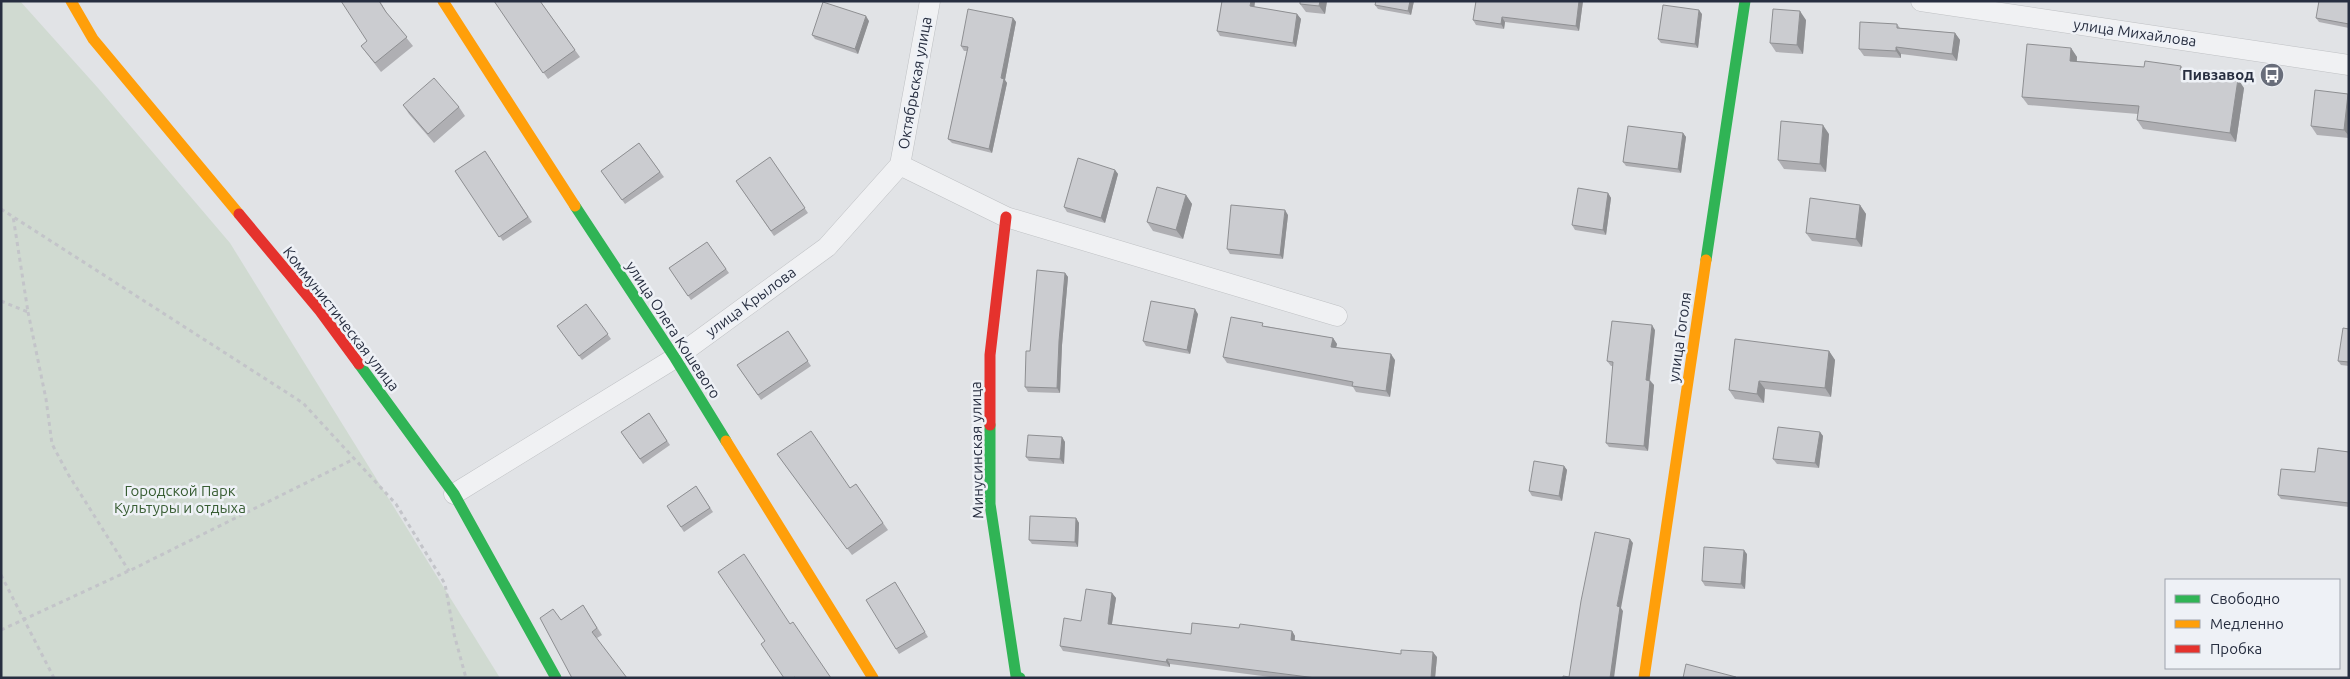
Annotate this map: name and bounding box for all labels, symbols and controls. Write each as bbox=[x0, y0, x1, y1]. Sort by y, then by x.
street label: Октябрьская улица bbox=[894, 15, 935, 151]
street label: улица Михайлова bbox=[2072, 15, 2198, 50]
bus stop icon: Пивзавод bbox=[2259, 62, 2285, 88]
place label: Пивзавод bbox=[2182, 66, 2254, 83]
street label: Коммунистическая улица bbox=[280, 243, 403, 394]
street label: улица Олега Кошевого bbox=[623, 258, 724, 402]
street label: улица Крылова bbox=[702, 263, 799, 340]
street label: улица Гоголя bbox=[1665, 291, 1694, 383]
street label: Минусинская улица bbox=[967, 381, 986, 519]
park label: Городской Парк Культуры и отдыха bbox=[114, 482, 246, 516]
legend bbox=[2165, 579, 2340, 669]
text: Свободно bbox=[2210, 590, 2280, 607]
text: Медленно bbox=[2210, 615, 2284, 632]
text: Пробка bbox=[2210, 640, 2262, 657]

